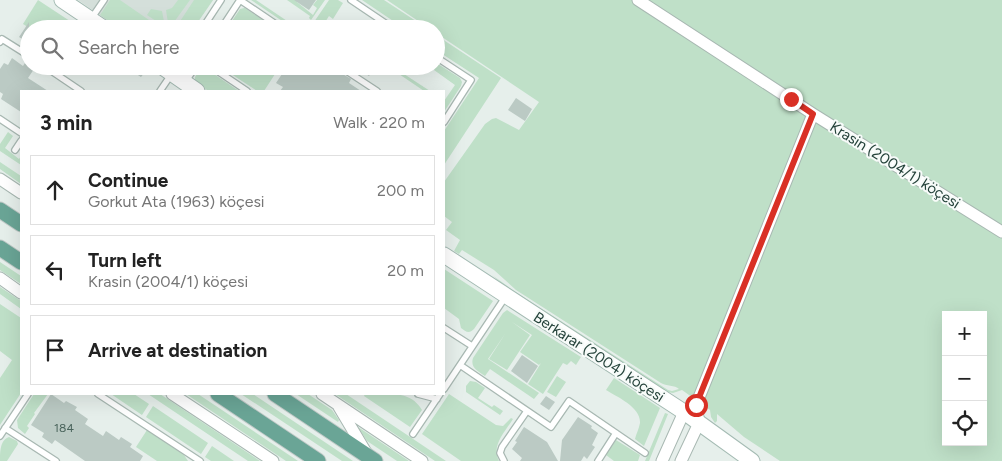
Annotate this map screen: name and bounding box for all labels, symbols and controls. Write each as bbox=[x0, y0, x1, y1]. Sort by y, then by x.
search box bbox=[20, 20, 445, 75]
icon: search bbox=[38, 34, 66, 62]
text: Search here bbox=[78, 36, 180, 59]
route end bbox=[780, 88, 803, 111]
text: 3 min bbox=[40, 110, 92, 135]
text: Walk · 220 m bbox=[333, 113, 425, 132]
street label: Krasin (2004/1) köçesi bbox=[827, 118, 963, 212]
text: Continue bbox=[88, 169, 168, 192]
icon: ahead bbox=[41, 176, 69, 204]
text: 200 m bbox=[377, 181, 424, 200]
text: Gorkut Ata (1963) köçesi bbox=[88, 192, 265, 211]
text: Turn left bbox=[88, 249, 162, 272]
icon: left bbox=[41, 256, 69, 284]
text: 20 m bbox=[387, 261, 424, 280]
text: Krasin (2004/1) köçesi bbox=[88, 272, 248, 291]
street label: Berkarar (2004) köçesi bbox=[530, 308, 668, 406]
map controls bbox=[942, 311, 987, 446]
button: + bbox=[942, 311, 987, 356]
icon: arrive bbox=[41, 336, 69, 364]
text: Arrive at destination bbox=[88, 339, 267, 362]
button: − bbox=[942, 356, 987, 401]
route start bbox=[685, 394, 708, 417]
button: locate bbox=[942, 401, 987, 446]
house number: 184 bbox=[54, 421, 74, 435]

